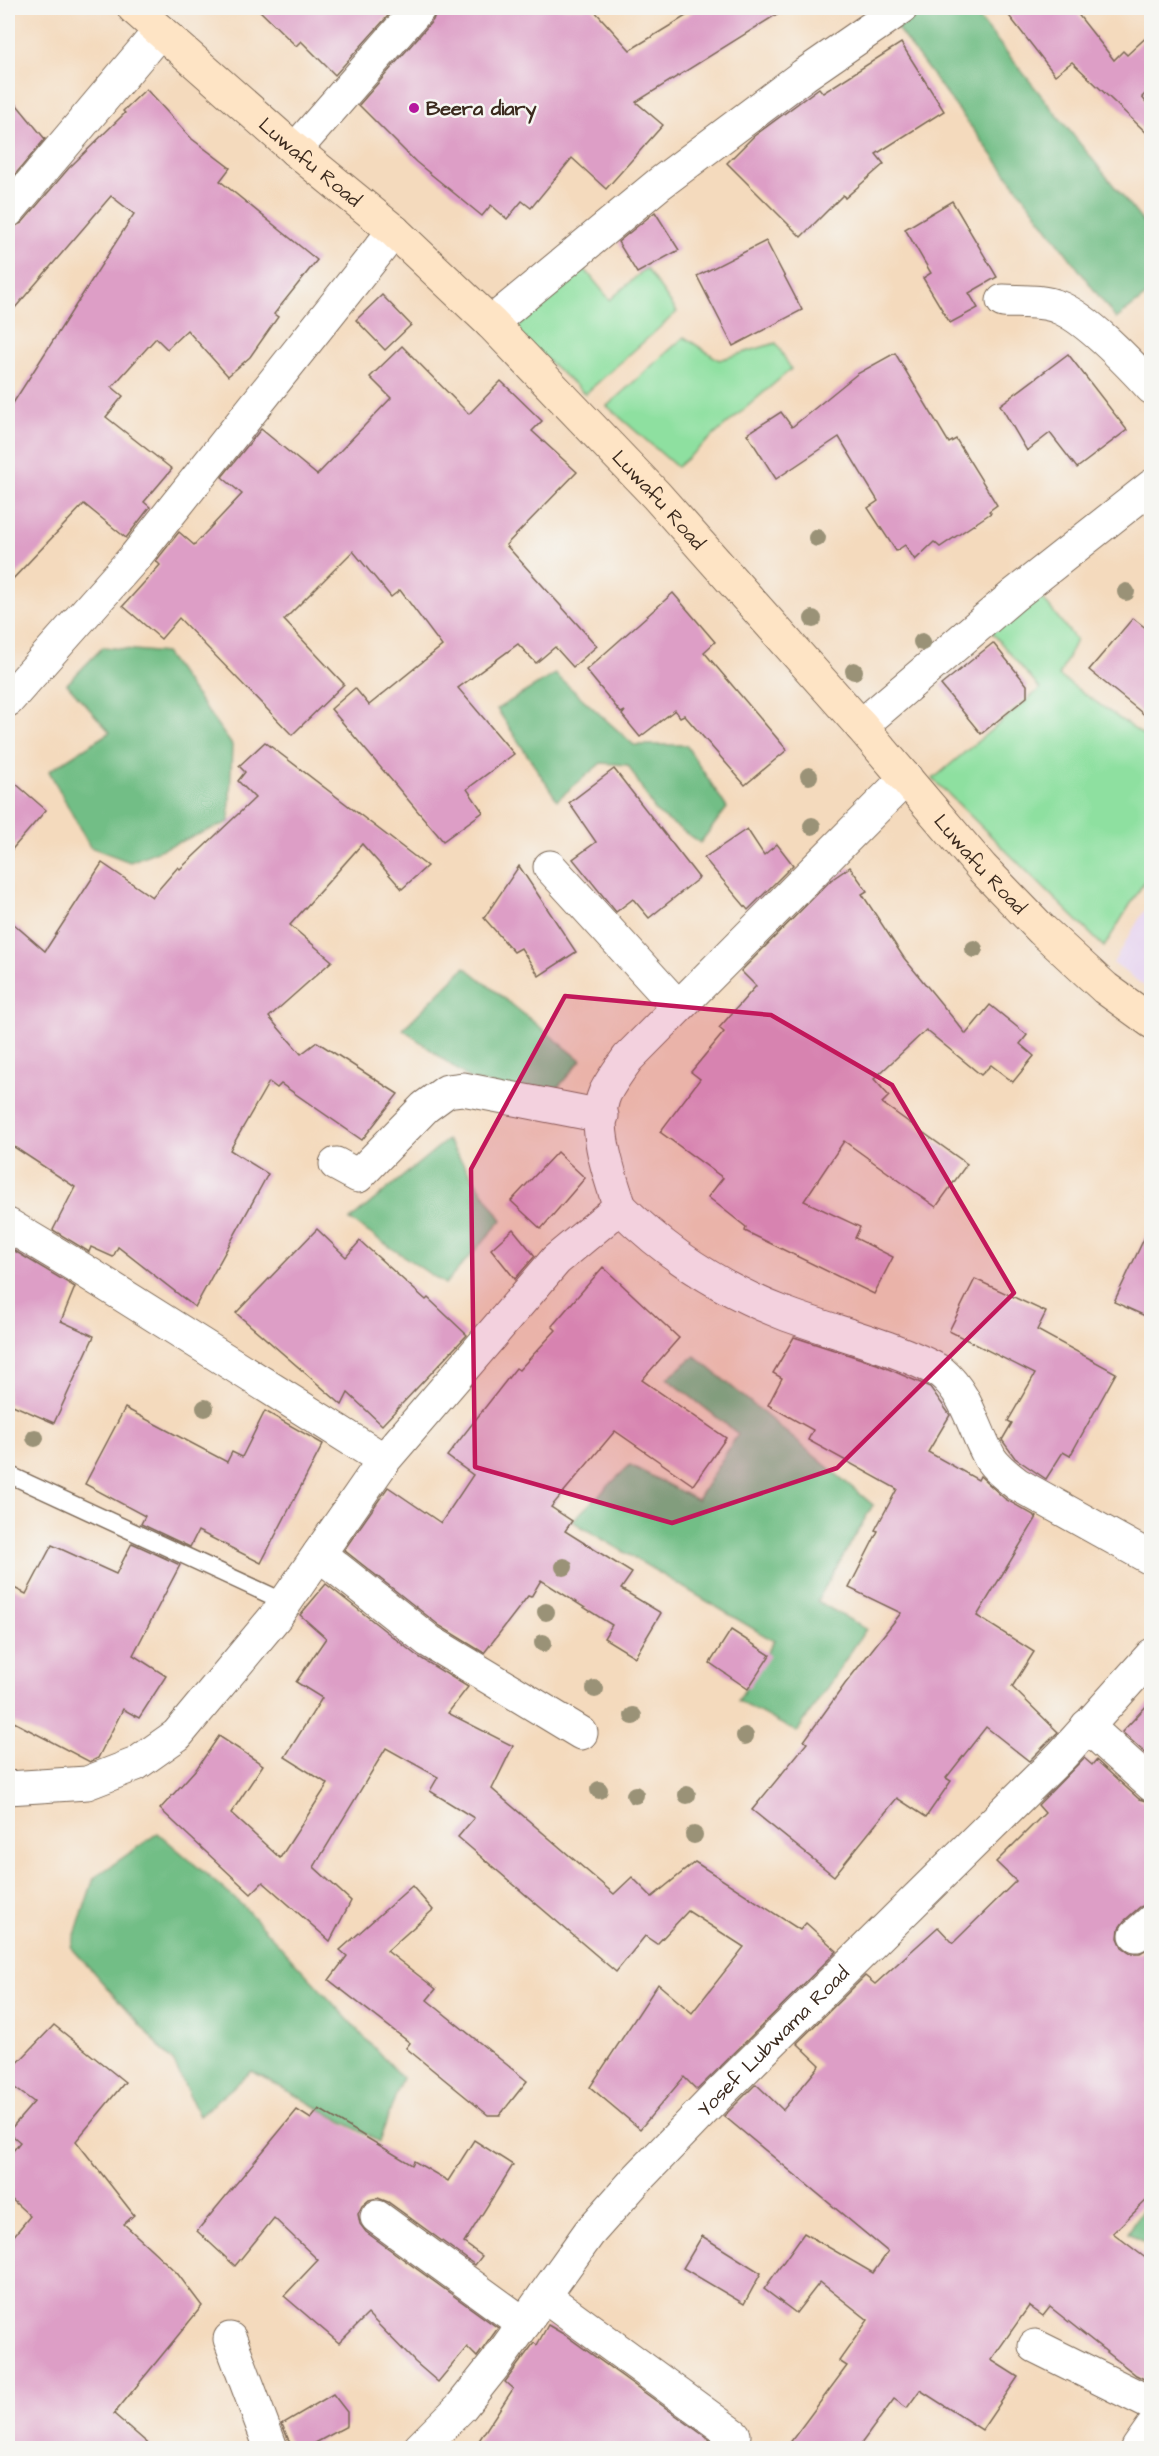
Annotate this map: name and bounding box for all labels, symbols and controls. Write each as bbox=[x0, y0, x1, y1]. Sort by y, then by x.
place label: Beera diary bbox=[426, 95, 537, 124]
marker: Beera diary bbox=[407, 101, 421, 115]
street label: Luwafu Road bbox=[252, 111, 367, 214]
street label: Luwafu Road bbox=[605, 444, 711, 556]
street label: Luwafu Road bbox=[927, 808, 1032, 921]
street label: Yosef Lubwama Road bbox=[691, 1960, 856, 2123]

